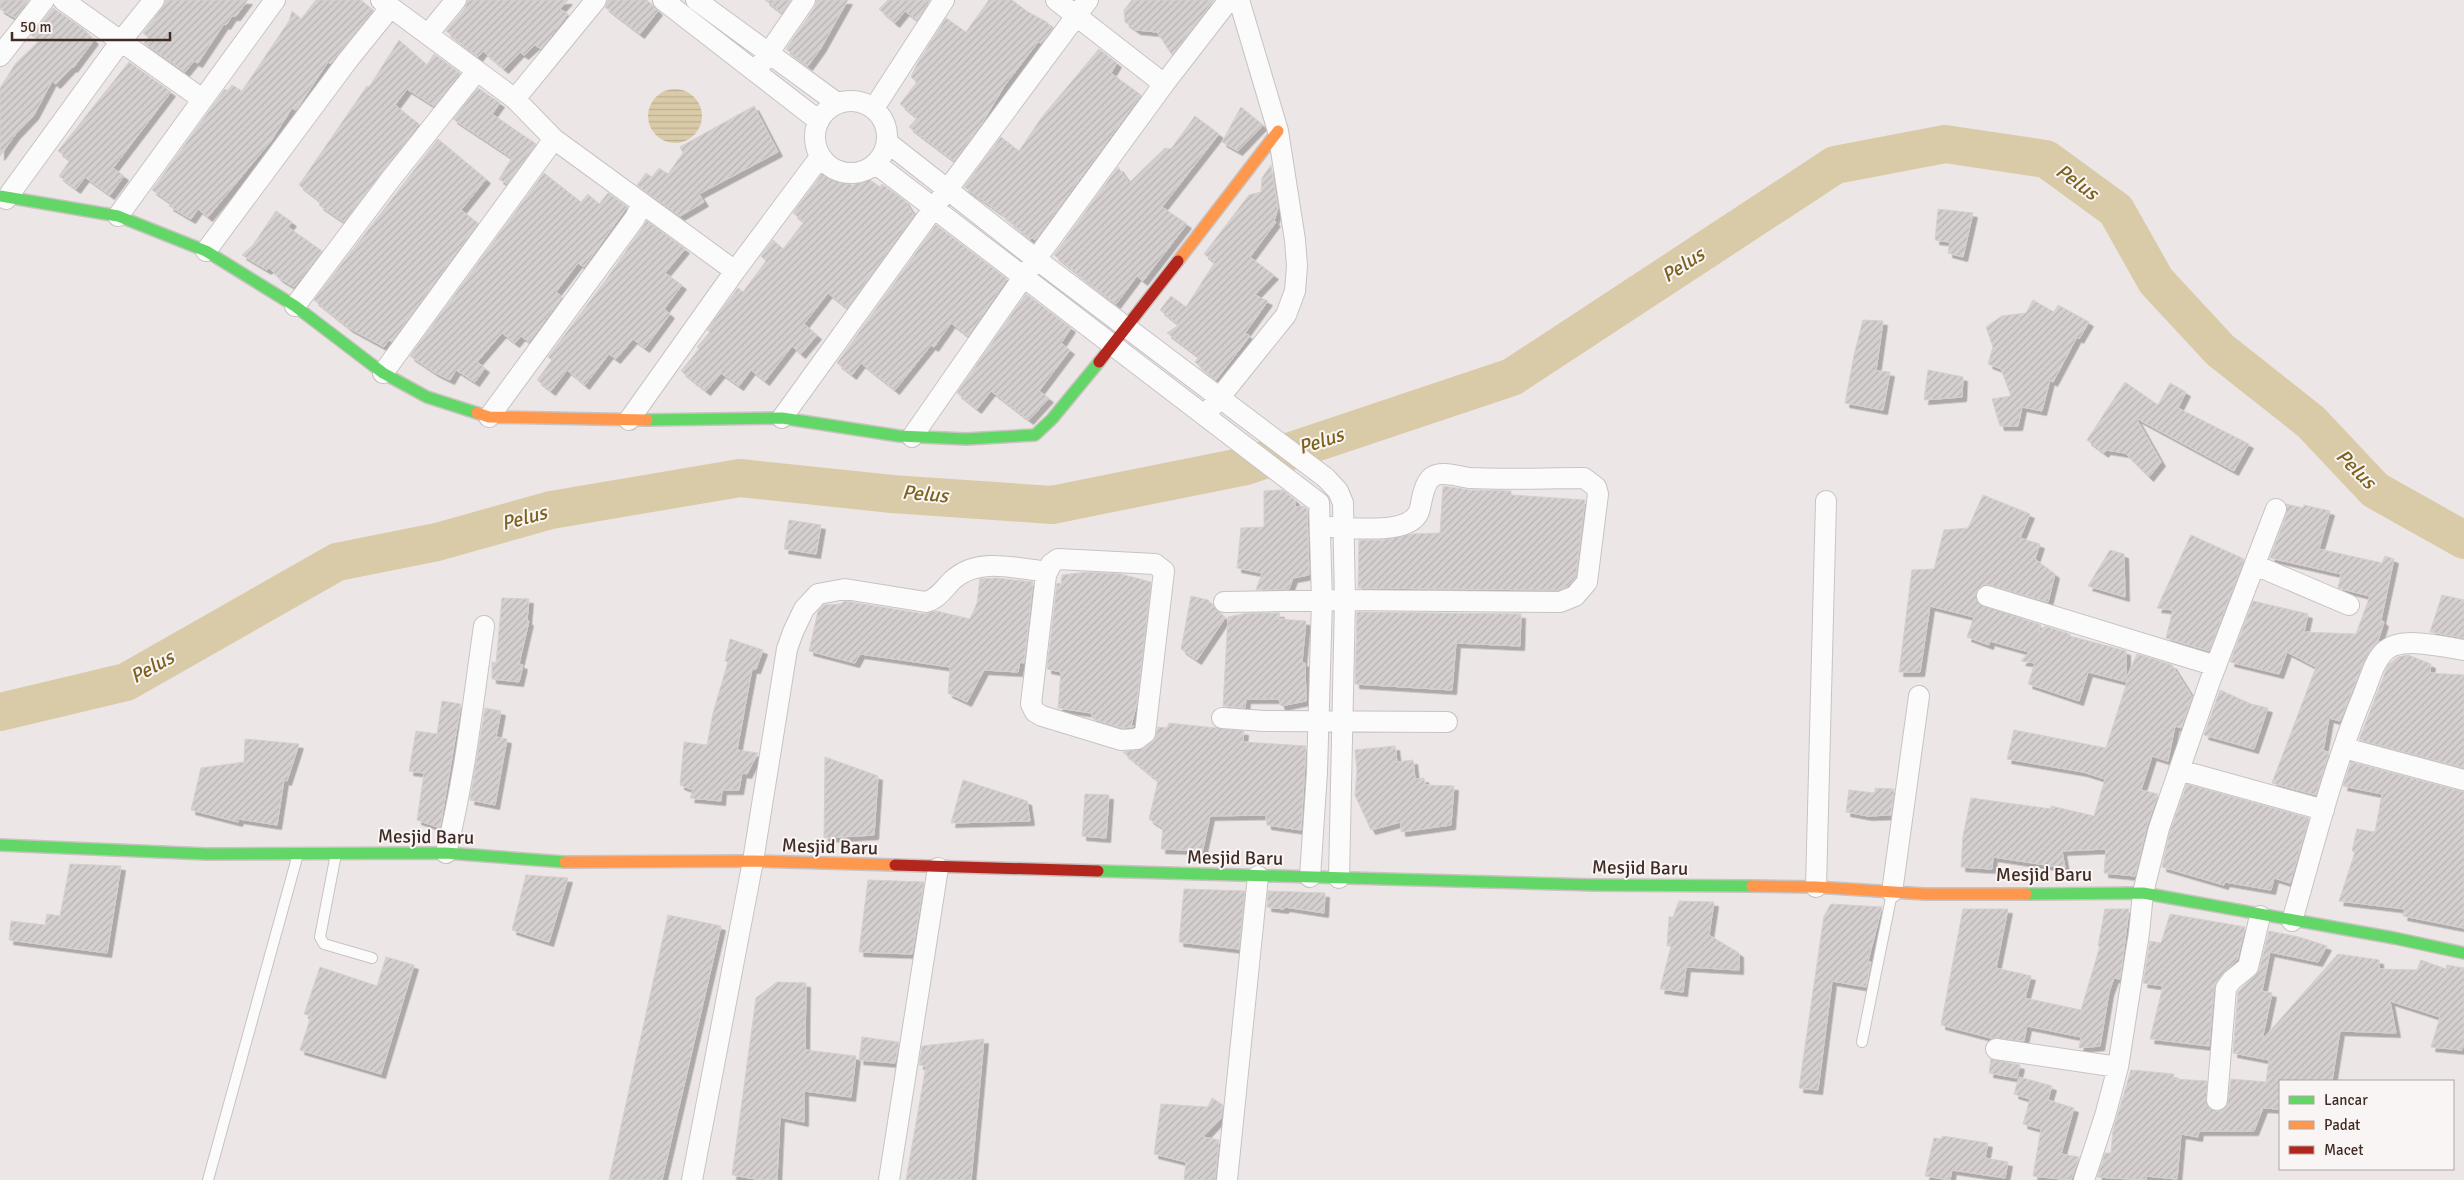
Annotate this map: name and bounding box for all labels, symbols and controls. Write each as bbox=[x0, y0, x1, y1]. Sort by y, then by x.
scale bar bbox=[12, 10, 170, 42]
text: 50 m bbox=[20, 18, 51, 36]
water label: Pelus bbox=[2051, 158, 2105, 207]
water label: Pelus bbox=[1657, 241, 1711, 288]
water label: Pelus bbox=[1295, 421, 1349, 460]
water label: Pelus bbox=[2331, 444, 2383, 496]
water label: Pelus bbox=[901, 480, 951, 509]
water label: Pelus bbox=[498, 499, 552, 536]
water label: Pelus bbox=[126, 644, 180, 689]
street label: Mesjid Baru bbox=[378, 824, 474, 850]
street label: Mesjid Baru bbox=[781, 833, 879, 861]
street label: Mesjid Baru bbox=[1187, 845, 1283, 871]
street label: Mesjid Baru bbox=[1592, 855, 1688, 881]
street label: Mesjid Baru bbox=[1996, 863, 2092, 887]
legend bbox=[2279, 1080, 2454, 1170]
text: Lancar bbox=[2324, 1091, 2368, 1109]
text: Padat bbox=[2324, 1116, 2360, 1134]
text: Macet bbox=[2324, 1141, 2363, 1159]

